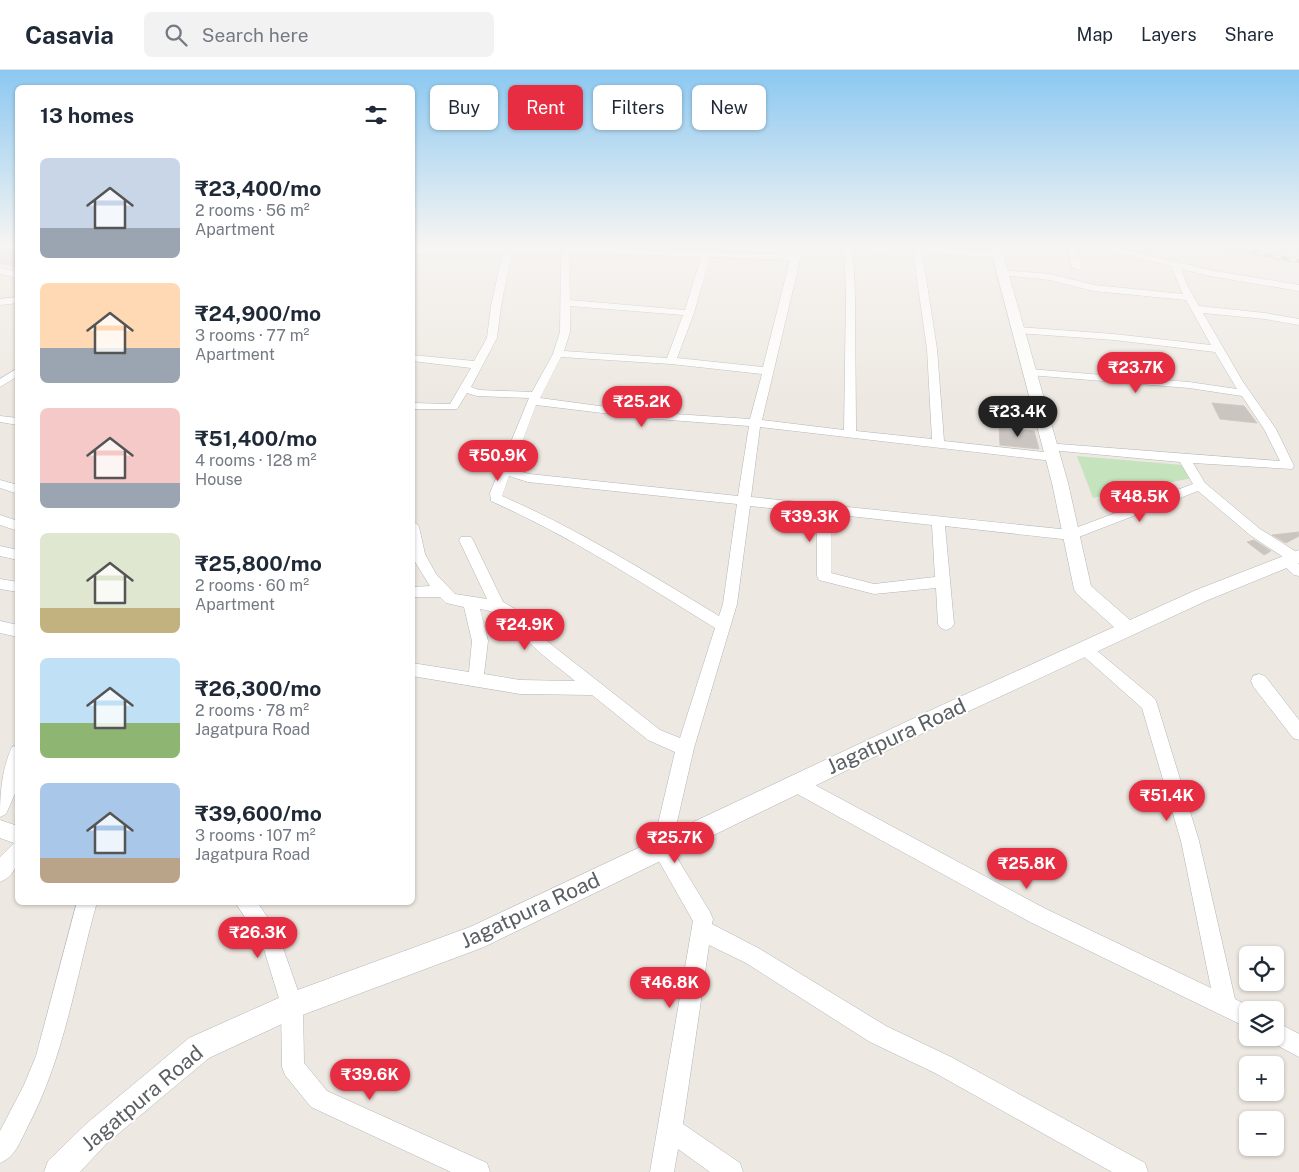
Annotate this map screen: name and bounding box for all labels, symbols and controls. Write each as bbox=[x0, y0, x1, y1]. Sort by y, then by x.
search box bbox=[144, 12, 494, 57]
text: Casavia bbox=[25, 21, 114, 49]
icon: search bbox=[162, 21, 190, 49]
text: Search here bbox=[202, 24, 308, 46]
text: Map bbox=[1077, 24, 1113, 45]
text: Layers bbox=[1141, 24, 1197, 45]
text: Share bbox=[1225, 24, 1274, 45]
chip: Buy bbox=[430, 85, 498, 130]
chip: Rent bbox=[508, 85, 583, 130]
chip: Filters bbox=[593, 85, 682, 130]
chip: New bbox=[692, 85, 766, 130]
icon: filters bbox=[362, 101, 390, 129]
text: 13 homes bbox=[40, 103, 134, 128]
text: ₹23,400/mo bbox=[195, 176, 321, 201]
icon: home bbox=[80, 178, 140, 238]
text: 2 rooms · 56 m² bbox=[195, 201, 310, 220]
text: Apartment bbox=[195, 220, 275, 239]
text: ₹24,900/mo bbox=[195, 301, 321, 326]
icon: home bbox=[80, 303, 140, 363]
text: 3 rooms · 77 m² bbox=[195, 326, 309, 345]
text: Apartment bbox=[195, 345, 275, 364]
pin: ₹23.7K bbox=[1095, 352, 1177, 394]
text: ₹23.7K bbox=[1108, 358, 1164, 377]
pin: ₹25.2K bbox=[601, 386, 683, 428]
text: ₹25.2K bbox=[613, 392, 671, 411]
pin: ₹23.4K bbox=[977, 396, 1059, 438]
text: ₹23.4K bbox=[989, 402, 1047, 421]
text: ₹51,400/mo bbox=[195, 426, 317, 451]
icon: home bbox=[80, 428, 140, 488]
pin: ₹50.9K bbox=[457, 440, 539, 482]
text: ₹50.9K bbox=[469, 446, 527, 465]
text: 4 rooms · 128 m² bbox=[195, 451, 316, 470]
text: House bbox=[195, 470, 243, 489]
pin: ₹48.5K bbox=[1099, 480, 1181, 523]
text: ₹48.5K bbox=[1111, 487, 1169, 506]
pin: ₹39.3K bbox=[769, 500, 851, 543]
text: ₹39.3K bbox=[781, 507, 839, 526]
text: ₹25,800/mo bbox=[195, 551, 322, 576]
icon: home bbox=[80, 553, 140, 613]
text: 2 rooms · 60 m² bbox=[195, 576, 309, 595]
text: Apartment bbox=[195, 595, 275, 614]
pin: ₹24.9K bbox=[484, 608, 566, 651]
text: ₹24.9K bbox=[496, 615, 554, 634]
text: ₹26,300/mo bbox=[195, 676, 321, 701]
icon: home bbox=[80, 678, 140, 738]
street label: Jagatpura Road bbox=[822, 693, 970, 779]
text: 2 rooms · 78 m² bbox=[195, 701, 309, 720]
text: Jagatpura Road bbox=[195, 720, 310, 739]
pin: ₹51.4K bbox=[1126, 780, 1208, 822]
text: ₹51.4K bbox=[1140, 786, 1194, 805]
text: ₹39,600/mo bbox=[195, 801, 322, 826]
icon: home bbox=[80, 803, 140, 863]
pin: ₹25.7K bbox=[634, 822, 716, 864]
text: 3 rooms · 107 m² bbox=[195, 826, 316, 845]
text: ₹25.7K bbox=[647, 828, 703, 847]
text: Jagatpura Road bbox=[195, 845, 310, 864]
pin: ₹25.8K bbox=[986, 848, 1068, 890]
text: ₹25.8K bbox=[998, 854, 1056, 873]
street label: Jagatpura Road bbox=[456, 867, 604, 953]
pin: ₹26.3K bbox=[217, 916, 299, 959]
text: ₹26.3K bbox=[229, 923, 287, 942]
map controls bbox=[1239, 946, 1284, 1156]
button: locate bbox=[1239, 946, 1284, 991]
pin: ₹46.8K bbox=[629, 966, 711, 1009]
text: ₹46.8K bbox=[641, 973, 699, 992]
button: layers bbox=[1239, 1001, 1284, 1046]
street label: Jagatpura Road bbox=[76, 1040, 208, 1156]
button: + bbox=[1239, 1056, 1284, 1101]
pin: ₹39.6K bbox=[329, 1058, 411, 1101]
text: ₹39.6K bbox=[341, 1065, 399, 1084]
button: − bbox=[1239, 1111, 1284, 1156]

